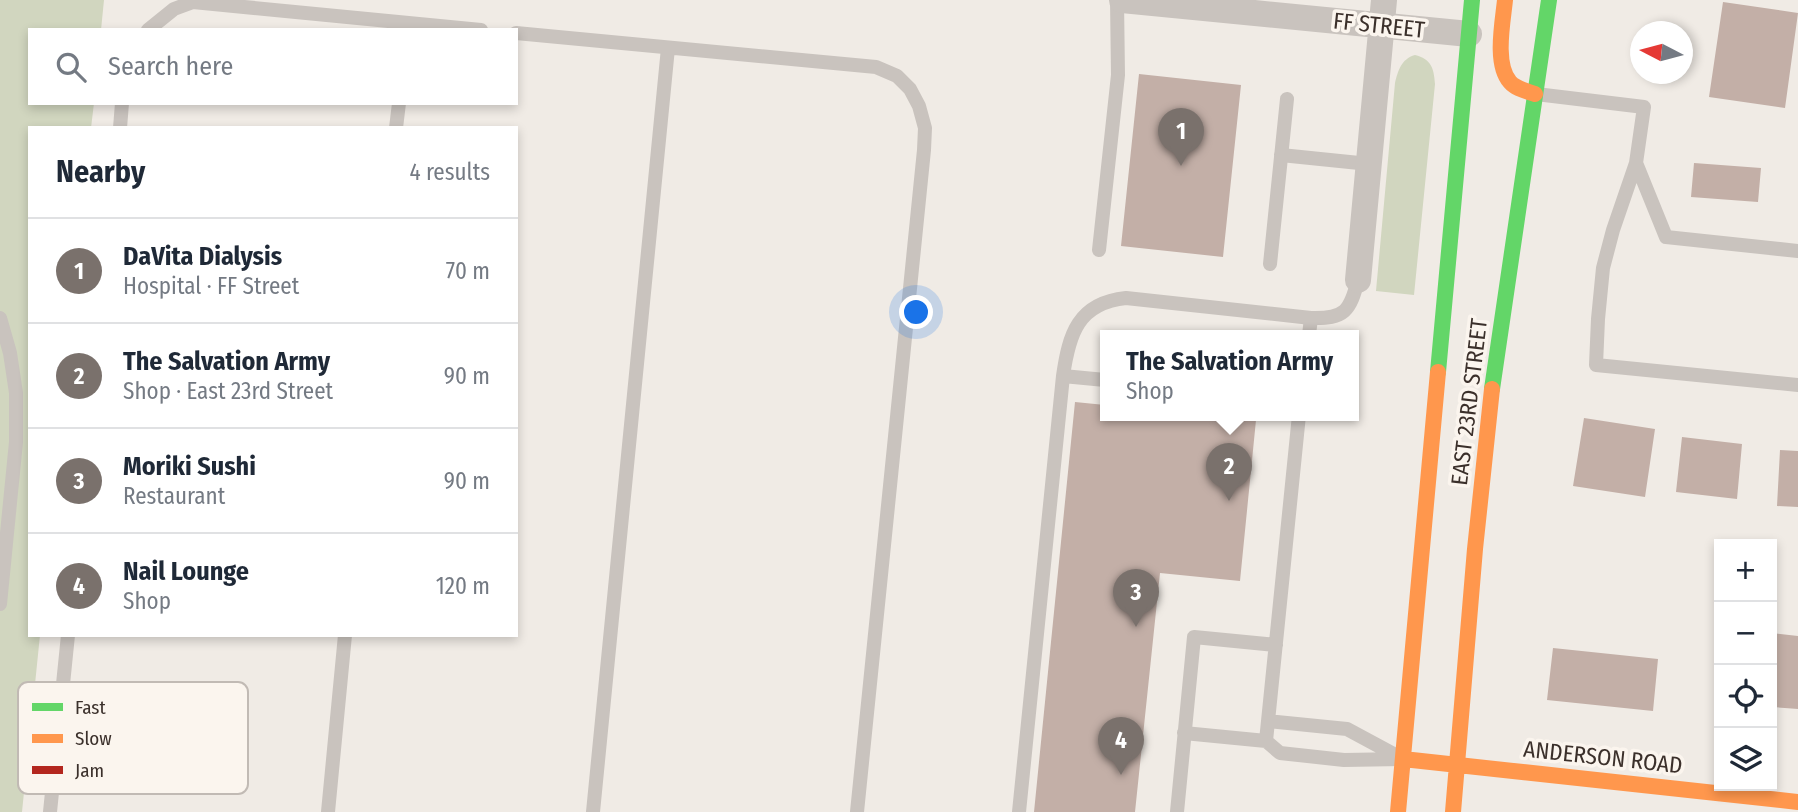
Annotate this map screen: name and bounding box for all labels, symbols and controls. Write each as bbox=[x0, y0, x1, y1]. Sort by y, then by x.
street label: FF STREET bbox=[1332, 6, 1426, 44]
north arrow bbox=[1630, 21, 1693, 84]
search box bbox=[28, 28, 518, 105]
icon: search bbox=[52, 48, 90, 86]
text: Search here bbox=[108, 51, 233, 82]
pin: 1 bbox=[1158, 108, 1204, 166]
text: Nearby bbox=[56, 154, 145, 190]
text: 4 results bbox=[409, 158, 490, 186]
text: DaVita Dialysis bbox=[123, 241, 282, 272]
text: 1 bbox=[74, 257, 84, 285]
text: 70 m bbox=[446, 257, 490, 285]
text: Hospital · FF Street bbox=[123, 272, 299, 300]
your location bbox=[899, 295, 933, 329]
street label: EAST 23RD STREET bbox=[1445, 317, 1493, 487]
popup bbox=[1100, 330, 1359, 421]
text: The Salvation Army bbox=[123, 346, 330, 377]
text: The Salvation Army bbox=[1126, 346, 1333, 377]
text: 2 bbox=[74, 362, 84, 390]
text: 90 m bbox=[444, 362, 490, 390]
text: Shop · East 23rd Street bbox=[123, 377, 333, 405]
text: Shop bbox=[1126, 377, 1174, 405]
pin: 2 bbox=[1206, 443, 1252, 501]
text: Moriki Sushi bbox=[123, 451, 256, 482]
text: 3 bbox=[74, 467, 84, 495]
text: 90 m bbox=[444, 467, 490, 495]
text: Restaurant bbox=[123, 482, 225, 510]
map controls bbox=[1714, 539, 1777, 791]
button: + bbox=[1714, 539, 1777, 602]
text: Nail Lounge bbox=[123, 556, 249, 587]
pin: 3 bbox=[1113, 569, 1159, 627]
text: 4 bbox=[73, 572, 85, 600]
text: 120 m bbox=[436, 572, 490, 600]
text: Shop bbox=[123, 587, 171, 615]
button: − bbox=[1714, 602, 1777, 665]
button: locate bbox=[1714, 665, 1777, 728]
legend bbox=[18, 682, 248, 794]
text: Fast bbox=[75, 696, 106, 719]
pin: 4 bbox=[1098, 717, 1144, 775]
text: Slow bbox=[75, 727, 112, 750]
button: layers bbox=[1714, 728, 1777, 791]
street label: ANDERSON ROAD bbox=[1522, 735, 1684, 779]
text: Jam bbox=[75, 759, 104, 782]

